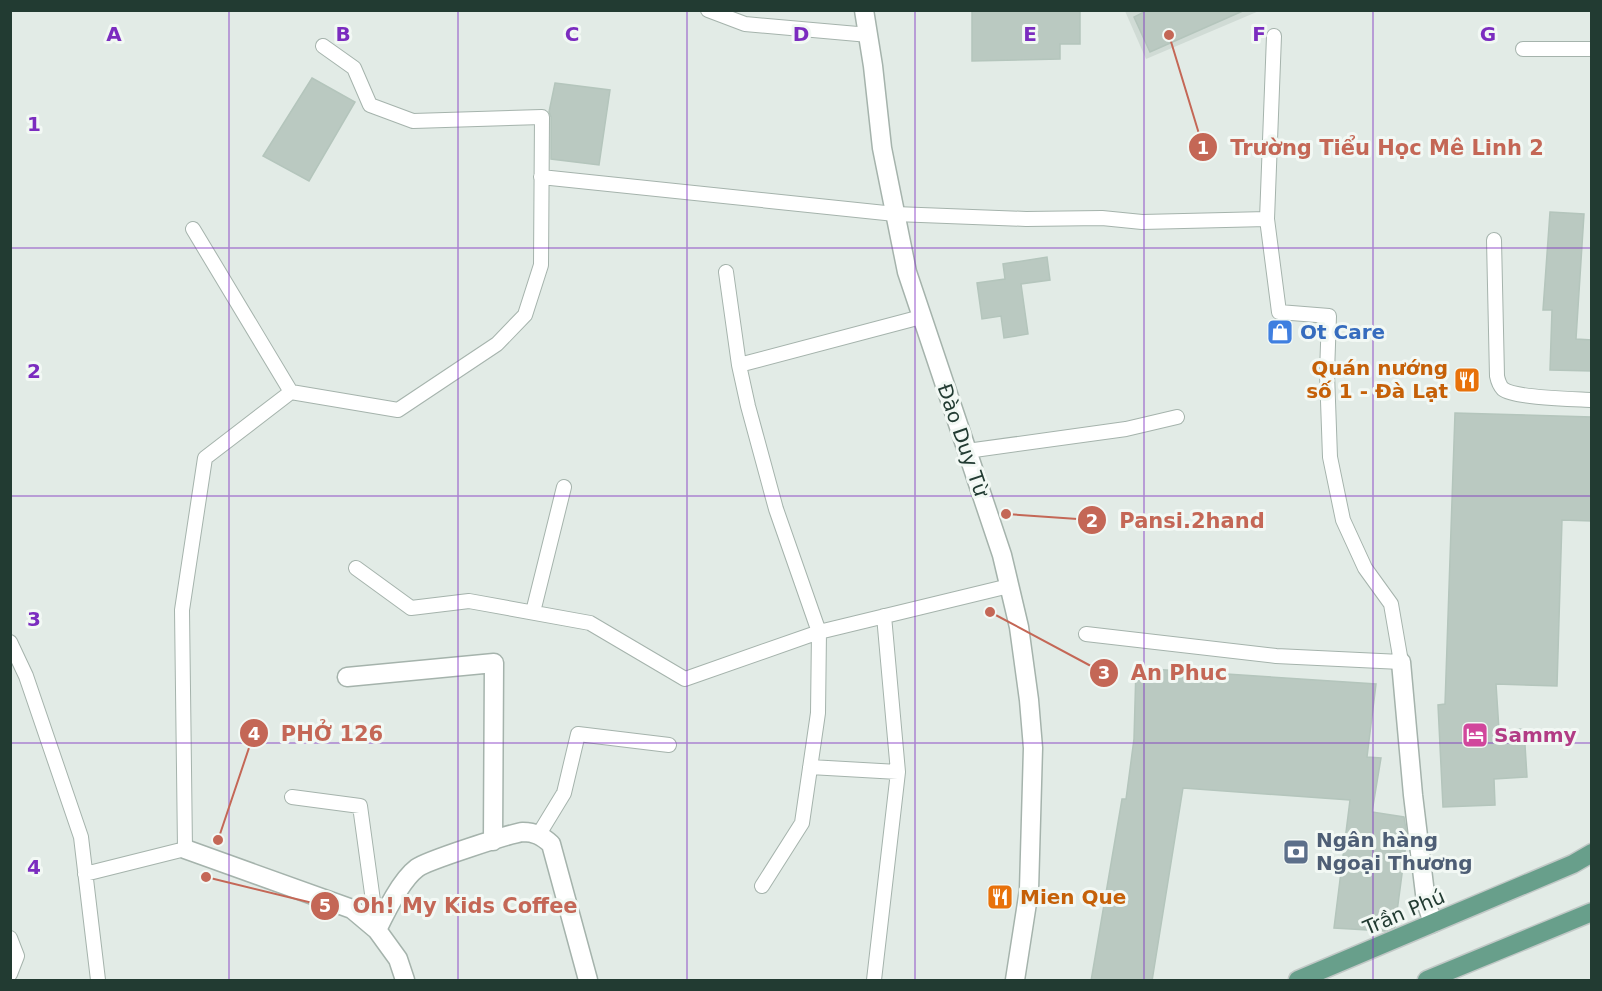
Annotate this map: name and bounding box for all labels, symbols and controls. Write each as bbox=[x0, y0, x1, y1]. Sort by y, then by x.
text: A bbox=[106, 22, 122, 46]
text: B bbox=[335, 22, 351, 46]
text: C bbox=[565, 22, 579, 46]
text: D bbox=[793, 22, 809, 46]
text: E bbox=[1023, 22, 1037, 46]
text: F bbox=[1252, 22, 1266, 46]
text: G bbox=[1480, 22, 1496, 46]
text: 1 bbox=[27, 112, 41, 136]
callout: Trường Tiểu Học Mê Linh 2 bbox=[1188, 128, 1556, 167]
text: Trường Tiểu Học Mê Linh 2 bbox=[1230, 135, 1544, 160]
text: 1 bbox=[1197, 137, 1209, 158]
shop icon: Ot Care bbox=[1265, 317, 1295, 347]
place label: Ot Care bbox=[1300, 320, 1385, 344]
place label: Quán nướng số 1 - Đà Lạt bbox=[1306, 356, 1448, 403]
text: 2 bbox=[27, 359, 41, 383]
restaurant icon: Quán nướng số 1 - Đà Lạt bbox=[1452, 365, 1482, 395]
street label: Đào Duy Từ bbox=[933, 381, 994, 501]
callout: Pansi.2hand bbox=[1077, 501, 1277, 540]
text: Pansi.2hand bbox=[1119, 509, 1265, 533]
text: 2 bbox=[1086, 510, 1098, 531]
text: 3 bbox=[27, 607, 41, 631]
callout: An Phuc bbox=[1089, 653, 1239, 692]
text: An Phuc bbox=[1131, 661, 1227, 685]
text: 3 bbox=[1098, 662, 1110, 683]
callout: PHỞ 126 bbox=[239, 714, 396, 753]
text: PHỞ 126 bbox=[281, 719, 383, 746]
hotel icon: Sammy bbox=[1460, 720, 1490, 750]
text: 4 bbox=[248, 723, 260, 744]
place label: Sammy bbox=[1494, 723, 1577, 747]
place label: Ngân hàng Ngoại Thương bbox=[1316, 828, 1473, 875]
bank icon: Ngân hàng Ngoại Thương bbox=[1281, 837, 1311, 867]
text: 4 bbox=[27, 855, 41, 879]
restaurant icon: Mien Que bbox=[985, 882, 1015, 912]
street label: Trần Phú bbox=[1359, 884, 1448, 940]
place label: Mien Que bbox=[1020, 885, 1126, 909]
callout: Oh! My Kids Coffee bbox=[310, 887, 590, 926]
text: Oh! My Kids Coffee bbox=[352, 894, 578, 918]
text: 5 bbox=[319, 895, 331, 916]

